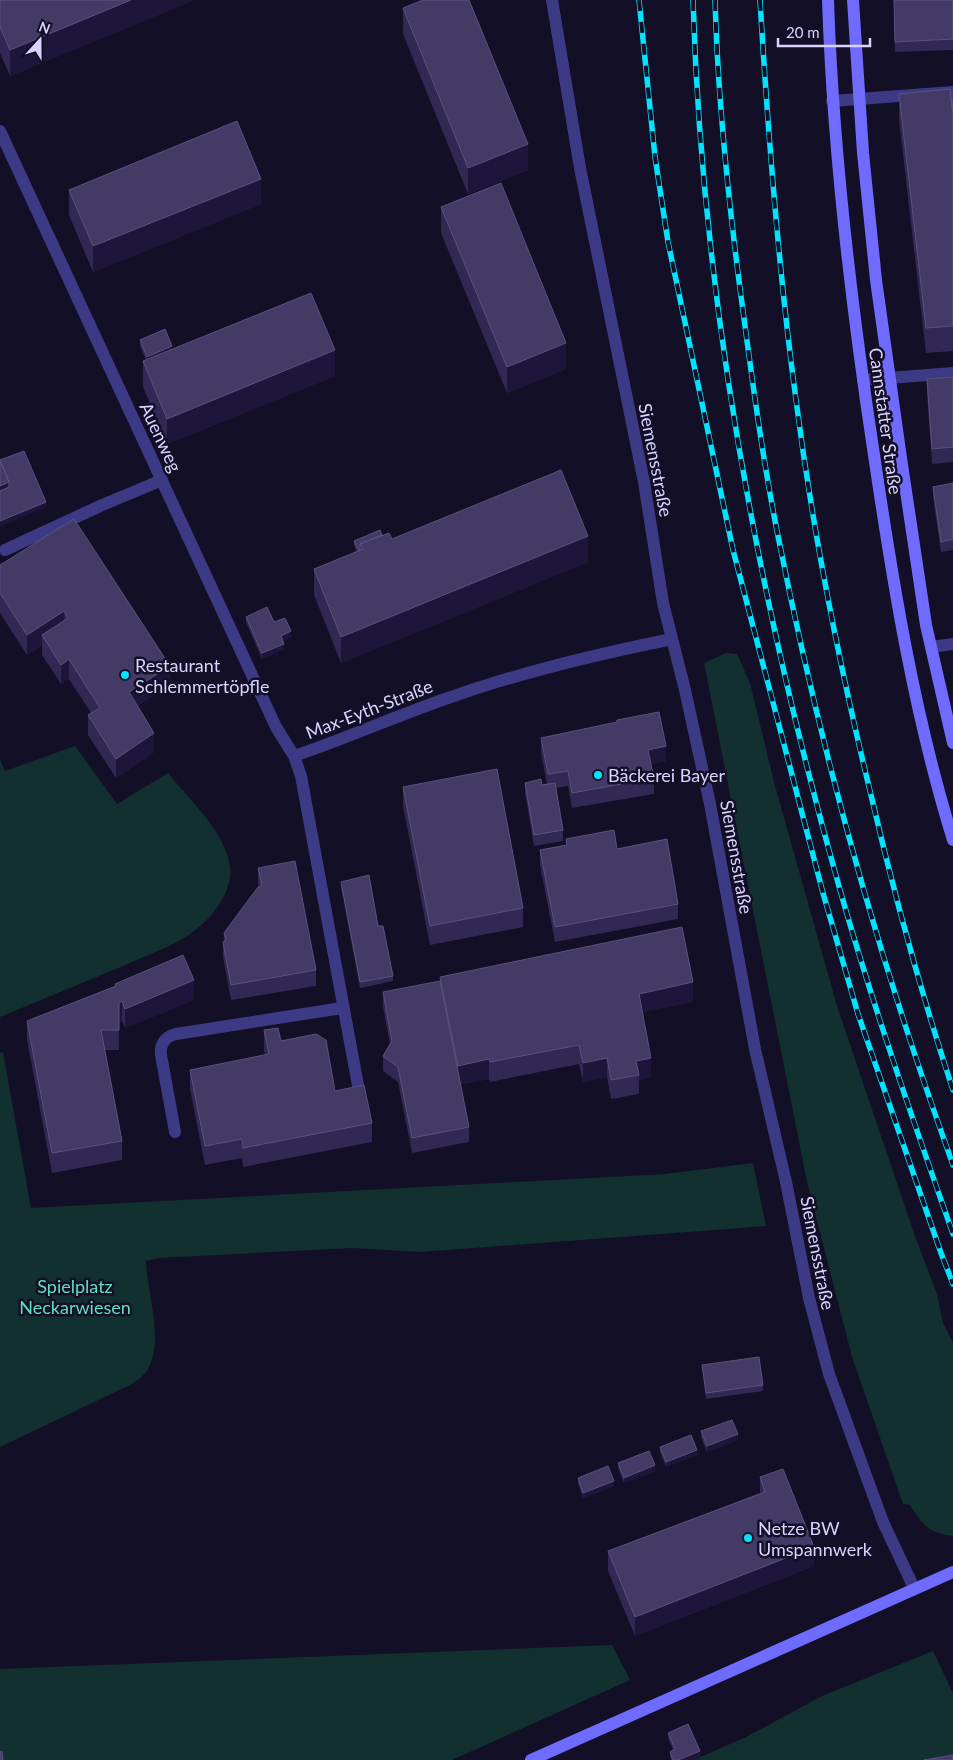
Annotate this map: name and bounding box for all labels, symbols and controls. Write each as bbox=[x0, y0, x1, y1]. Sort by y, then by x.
north arrow bbox=[15, 15, 65, 65]
scale bar bbox=[778, 15, 870, 47]
text: N bbox=[37, 18, 53, 37]
text: 20 m bbox=[786, 23, 820, 41]
street label: Cannstatter Straße bbox=[865, 346, 907, 496]
street label: Auenweg bbox=[135, 399, 187, 475]
street label: Siemensstraße bbox=[634, 401, 678, 519]
place label: Restaurant Schlemmertöpfle bbox=[135, 654, 269, 697]
marker: Restaurant Schlemmertöpfle bbox=[119, 669, 131, 681]
street label: Max-Eyth-Straße bbox=[302, 675, 436, 743]
place label: Bäckerei Bayer bbox=[608, 764, 726, 786]
marker: Bäckerei Bayer bbox=[592, 769, 604, 781]
street label: Siemensstraße bbox=[716, 798, 758, 916]
street label: Siemensstraße bbox=[796, 1194, 840, 1312]
park label: Spielplatz Neckarwiesen bbox=[19, 1275, 131, 1318]
place label: Netze BW Umspannwerk bbox=[758, 1517, 873, 1560]
marker: Netze BW Umspannwerk bbox=[742, 1532, 754, 1544]

